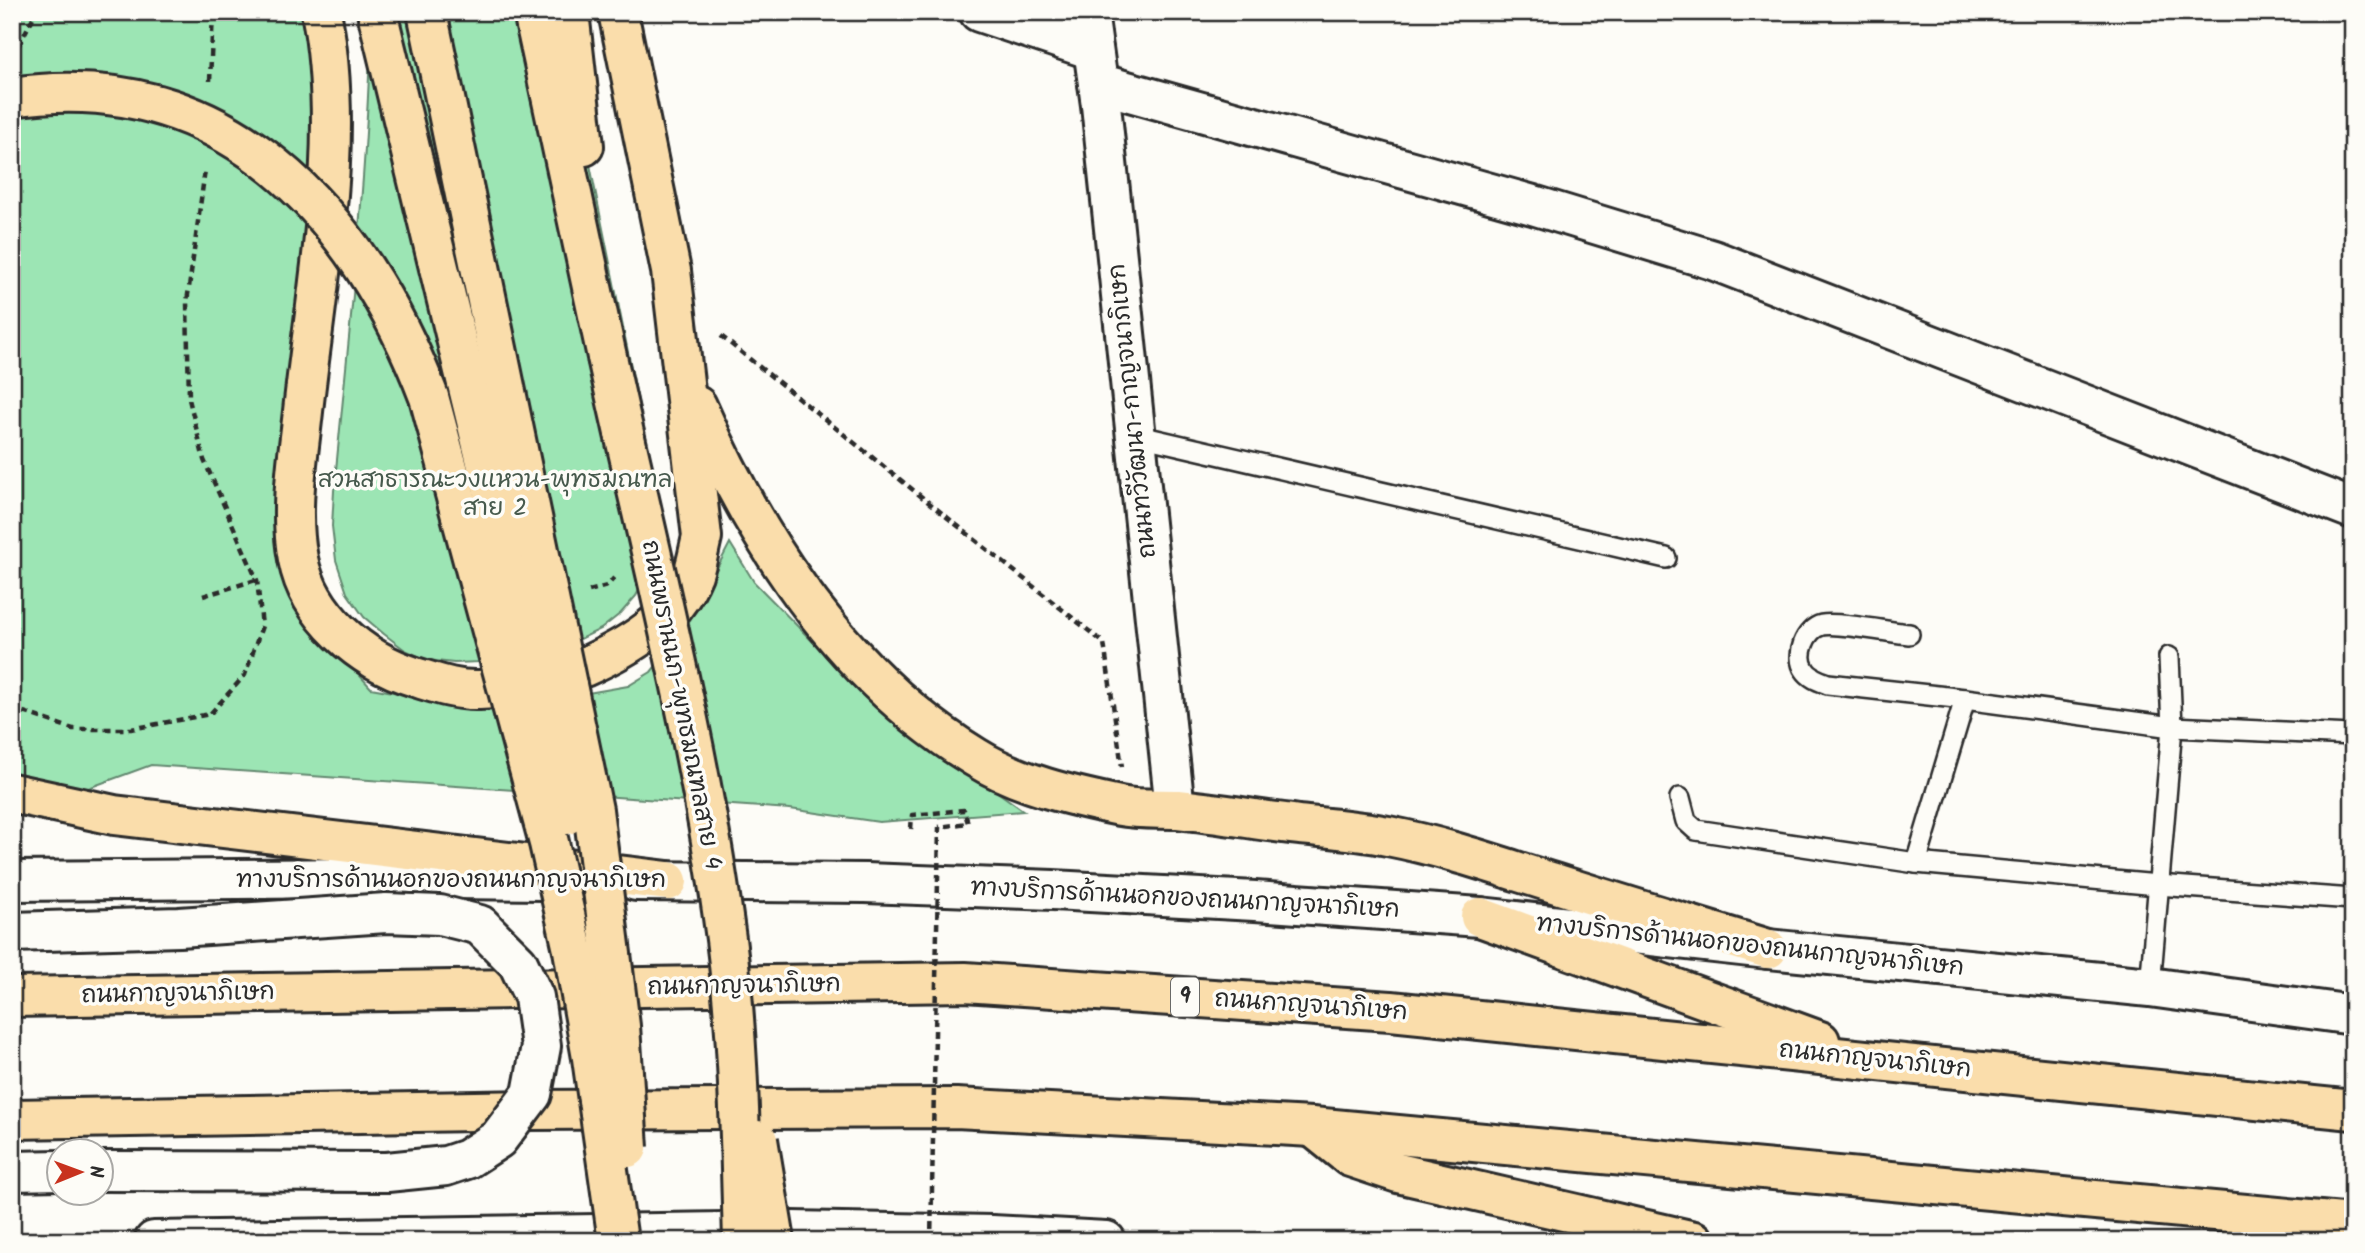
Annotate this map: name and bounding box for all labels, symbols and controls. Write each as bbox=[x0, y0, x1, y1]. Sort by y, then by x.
street label: ถนนทวีวัฒนา-กาญจนาภิเษก bbox=[1098, 262, 1168, 560]
park label: สวนสาธารณะวงแหวน-พุทธมณฑล สาย 2 bbox=[318, 461, 672, 528]
street label: ถนนพรานนก-พุทธมณฑลสาย 4 bbox=[630, 537, 732, 873]
street label: ทางบริการด้านนอกของถนนกาญจนาภิเษก bbox=[236, 861, 666, 900]
street label: ทางบริการด้านนอกของถนนกาญจนาภิเษก bbox=[969, 868, 1401, 930]
street label: ทางบริการด้านนอกของถนนกาญจนาภิเษก bbox=[1534, 904, 1966, 988]
street label: ถนนกาญจนาภิเษก bbox=[647, 965, 841, 1007]
street label: ถนนกาญจนาภิเษก bbox=[81, 973, 275, 1015]
road number: 9 bbox=[1171, 978, 1199, 1016]
street label: ถนนกาญจนาภิเษก bbox=[1213, 980, 1409, 1032]
street label: ถนนกาญจนาภิเษก bbox=[1777, 1030, 1973, 1090]
north arrow bbox=[46, 1138, 116, 1208]
text: N bbox=[80, 1165, 110, 1178]

